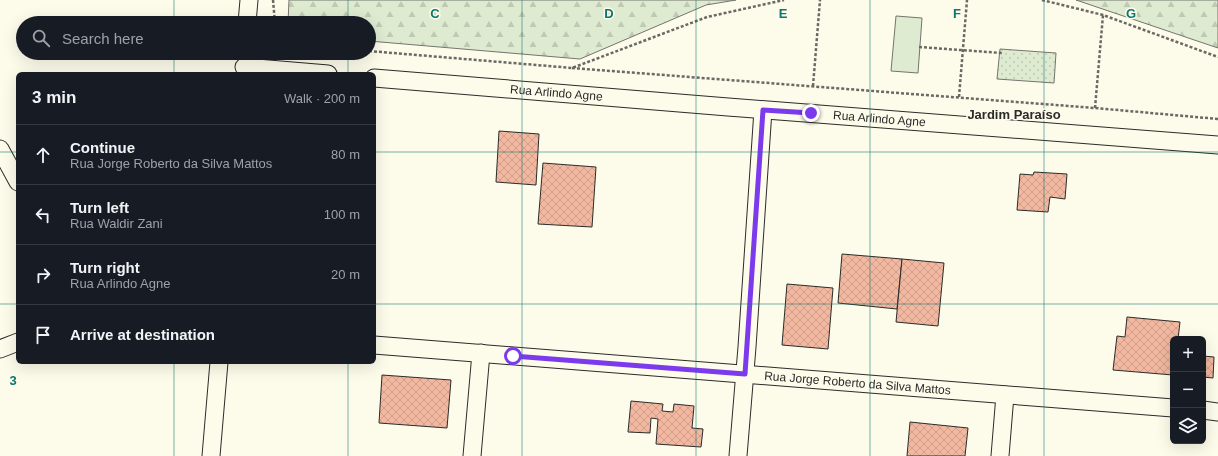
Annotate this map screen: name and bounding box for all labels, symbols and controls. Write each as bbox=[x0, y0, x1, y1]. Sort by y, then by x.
text: C bbox=[430, 6, 440, 21]
text: D bbox=[604, 6, 614, 21]
text: E bbox=[779, 6, 788, 21]
text: F bbox=[953, 6, 961, 21]
text: G bbox=[1126, 6, 1136, 21]
search box bbox=[16, 16, 376, 60]
icon: search bbox=[30, 27, 52, 49]
text: Search here bbox=[62, 30, 144, 47]
street label: Rua Arlindo Agne bbox=[510, 82, 604, 104]
text: 3 min bbox=[32, 88, 76, 107]
text: Walk · 200 m bbox=[284, 91, 360, 106]
route end bbox=[802, 104, 820, 122]
district label: Jardim Paraíso bbox=[967, 107, 1061, 122]
street label: Rua Arlindo Agne bbox=[833, 108, 927, 129]
text: Continue bbox=[70, 139, 135, 156]
icon: ahead bbox=[32, 144, 54, 166]
text: 80 m bbox=[331, 147, 360, 162]
text: Rua Jorge Roberto da Silva Mattos bbox=[70, 156, 272, 171]
text: Turn left bbox=[70, 199, 129, 216]
icon: left bbox=[32, 204, 54, 226]
text: 100 m bbox=[324, 207, 360, 222]
text: Rua Waldir Zani bbox=[70, 216, 163, 231]
text: Turn right bbox=[70, 259, 140, 276]
icon: right bbox=[32, 264, 54, 286]
text: 20 m bbox=[331, 267, 360, 282]
text: Rua Arlindo Agne bbox=[70, 276, 170, 291]
icon: arrive bbox=[32, 324, 54, 346]
text: Arrive at destination bbox=[70, 326, 215, 343]
map controls bbox=[1170, 336, 1206, 444]
button: + bbox=[1170, 336, 1206, 372]
route start bbox=[504, 347, 522, 365]
street label: Rua Jorge Roberto da Silva Mattos bbox=[764, 369, 951, 397]
button: − bbox=[1170, 372, 1206, 408]
text: 3 bbox=[9, 373, 17, 388]
button: layers bbox=[1170, 408, 1206, 444]

